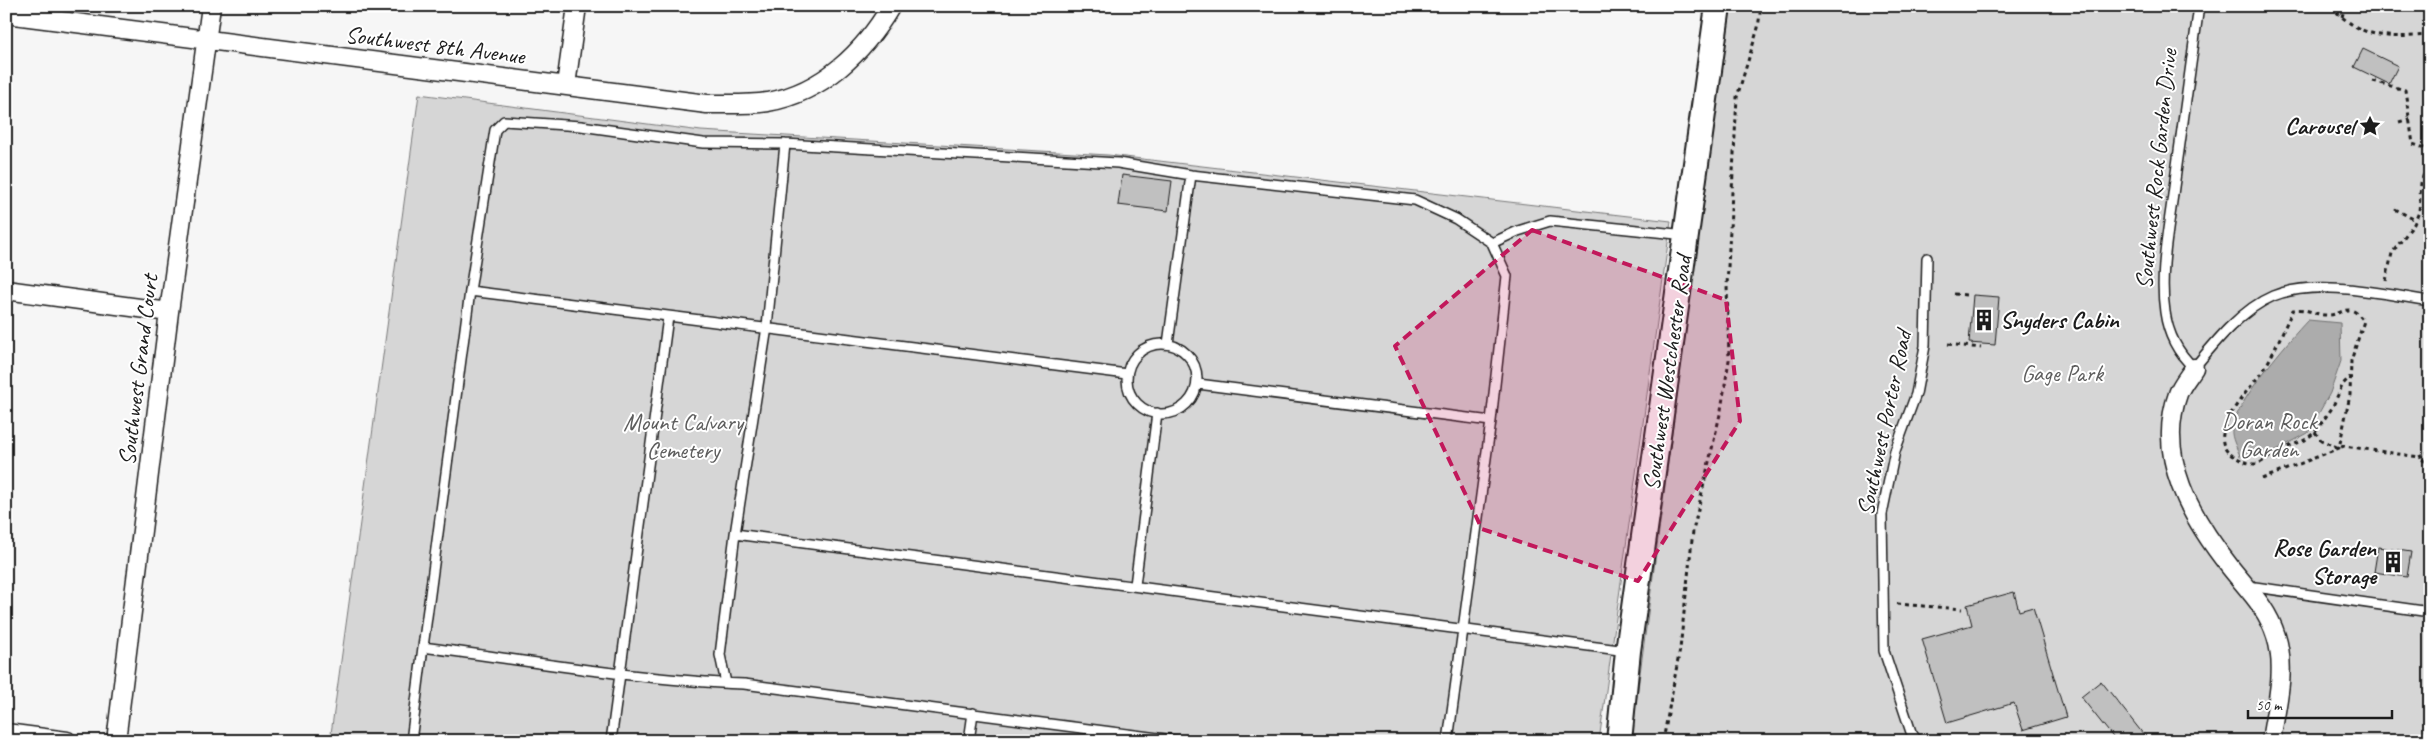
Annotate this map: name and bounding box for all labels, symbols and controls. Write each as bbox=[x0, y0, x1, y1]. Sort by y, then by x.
street label: Southwest 8th Avenue bbox=[344, 19, 529, 71]
street label: Southwest Rock Garden Drive bbox=[2128, 45, 2184, 291]
place label: Carousel bbox=[2285, 111, 2359, 141]
place icon: Carousel bbox=[2357, 113, 2383, 139]
street label: Southwest Westchester Road bbox=[1636, 250, 1699, 492]
street label: Southwest Grand Court bbox=[111, 271, 165, 467]
place label: Snyders Cabin bbox=[2000, 305, 2120, 335]
building icon: Snyders Cabin bbox=[1971, 307, 1997, 333]
street label: Southwest Porter Road bbox=[1850, 324, 1919, 518]
park label: Gage Park bbox=[2021, 358, 2105, 388]
park label: Doran Rock Garden bbox=[2221, 406, 2319, 464]
park label: Mount Calvary Cemetery bbox=[623, 407, 745, 465]
place label: Rose Garden Storage bbox=[2273, 533, 2378, 591]
building icon: Rose Garden Storage bbox=[2380, 549, 2406, 575]
scale bar bbox=[2248, 687, 2392, 719]
text: 50 m bbox=[2256, 696, 2283, 715]

